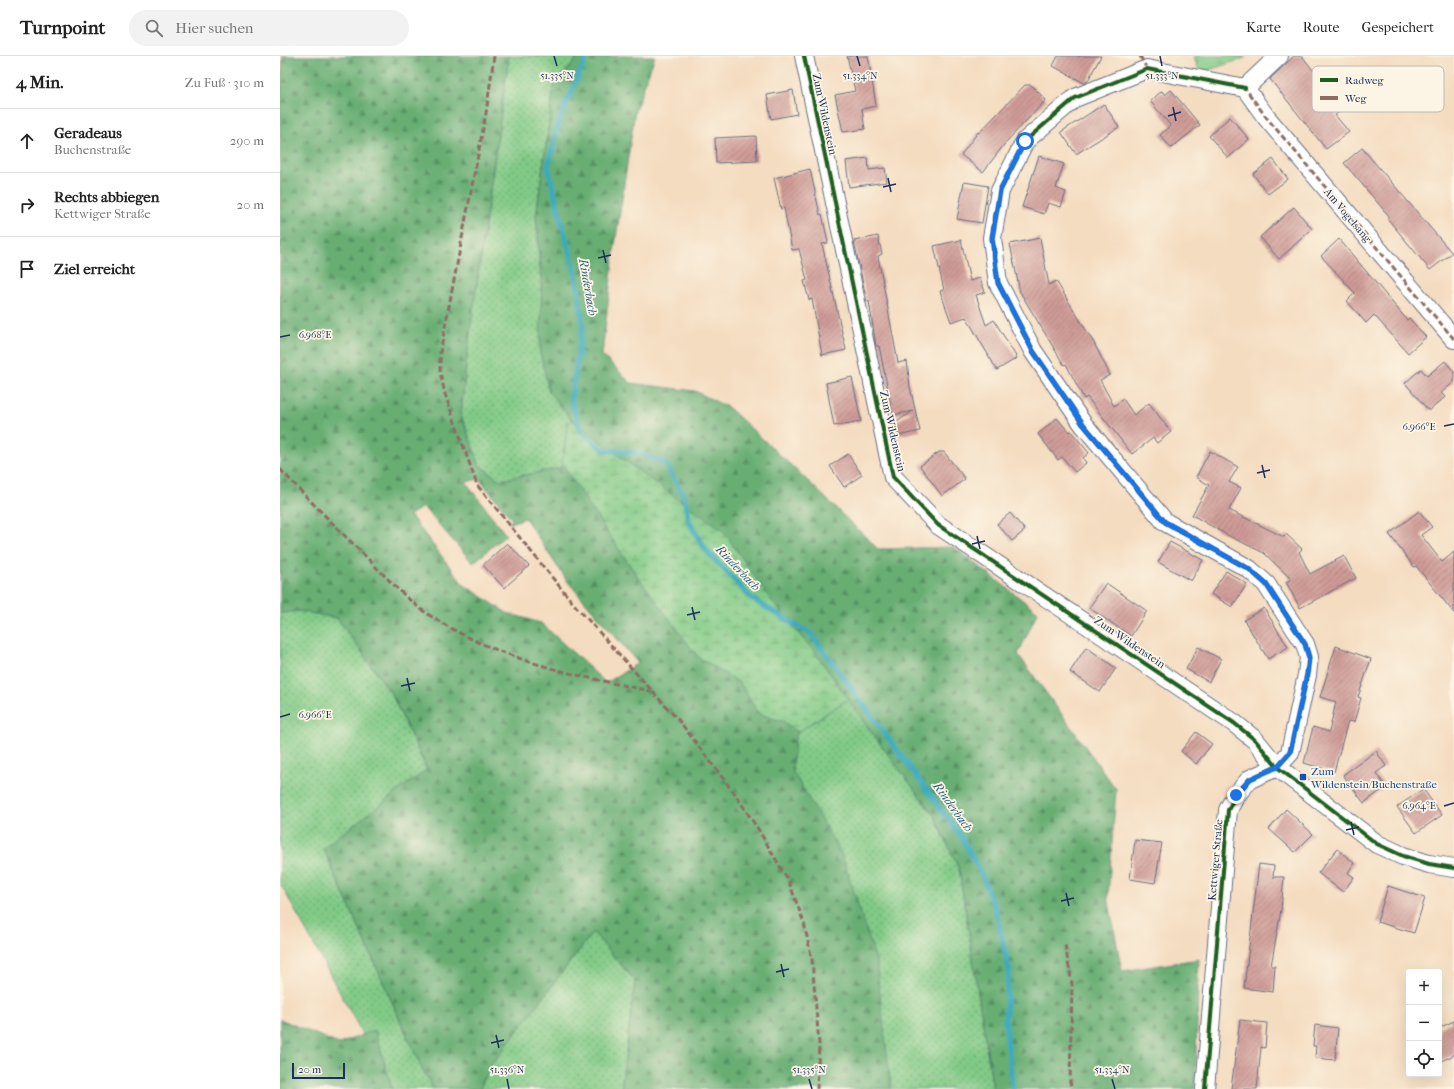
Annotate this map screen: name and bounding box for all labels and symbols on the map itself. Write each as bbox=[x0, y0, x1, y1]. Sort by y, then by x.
legend bbox=[1312, 66, 1444, 112]
text: 51.335°N bbox=[540, 70, 574, 82]
text: 51.334°N bbox=[842, 70, 878, 82]
text: 51.333°N bbox=[1145, 70, 1179, 82]
street label: Zum Wildenstein bbox=[810, 72, 840, 157]
text: Radweg bbox=[1345, 74, 1384, 87]
text: Weg bbox=[1344, 92, 1367, 105]
route start bbox=[1016, 132, 1034, 150]
street label: Am Vogelsang bbox=[1321, 185, 1374, 245]
water label: Rinderbach bbox=[576, 256, 600, 317]
text: 6.968°E bbox=[299, 329, 331, 341]
street label: Zum Wildenstein bbox=[877, 389, 908, 474]
text: 6.966°E bbox=[1402, 421, 1436, 433]
water label: Rinderbach bbox=[712, 542, 763, 594]
street label: Zum Wildenstein bbox=[1092, 614, 1168, 671]
text: 6.966°E bbox=[298, 709, 332, 721]
place label: Zum Wildenstein/Buchenstraße bbox=[1310, 765, 1437, 791]
marker: Zum Wildenstein/Buchenstraße bbox=[1298, 772, 1308, 782]
water label: Rinderbach bbox=[930, 779, 976, 834]
route end bbox=[1227, 786, 1245, 804]
text: 6.964°E bbox=[1402, 800, 1436, 812]
street label: Kettwiger Straße bbox=[1205, 818, 1226, 901]
scale bar bbox=[292, 1061, 345, 1080]
text: 51.336°N bbox=[490, 1064, 525, 1076]
text: 51.335°N bbox=[792, 1064, 826, 1076]
text: 51.334°N bbox=[1094, 1064, 1130, 1076]

